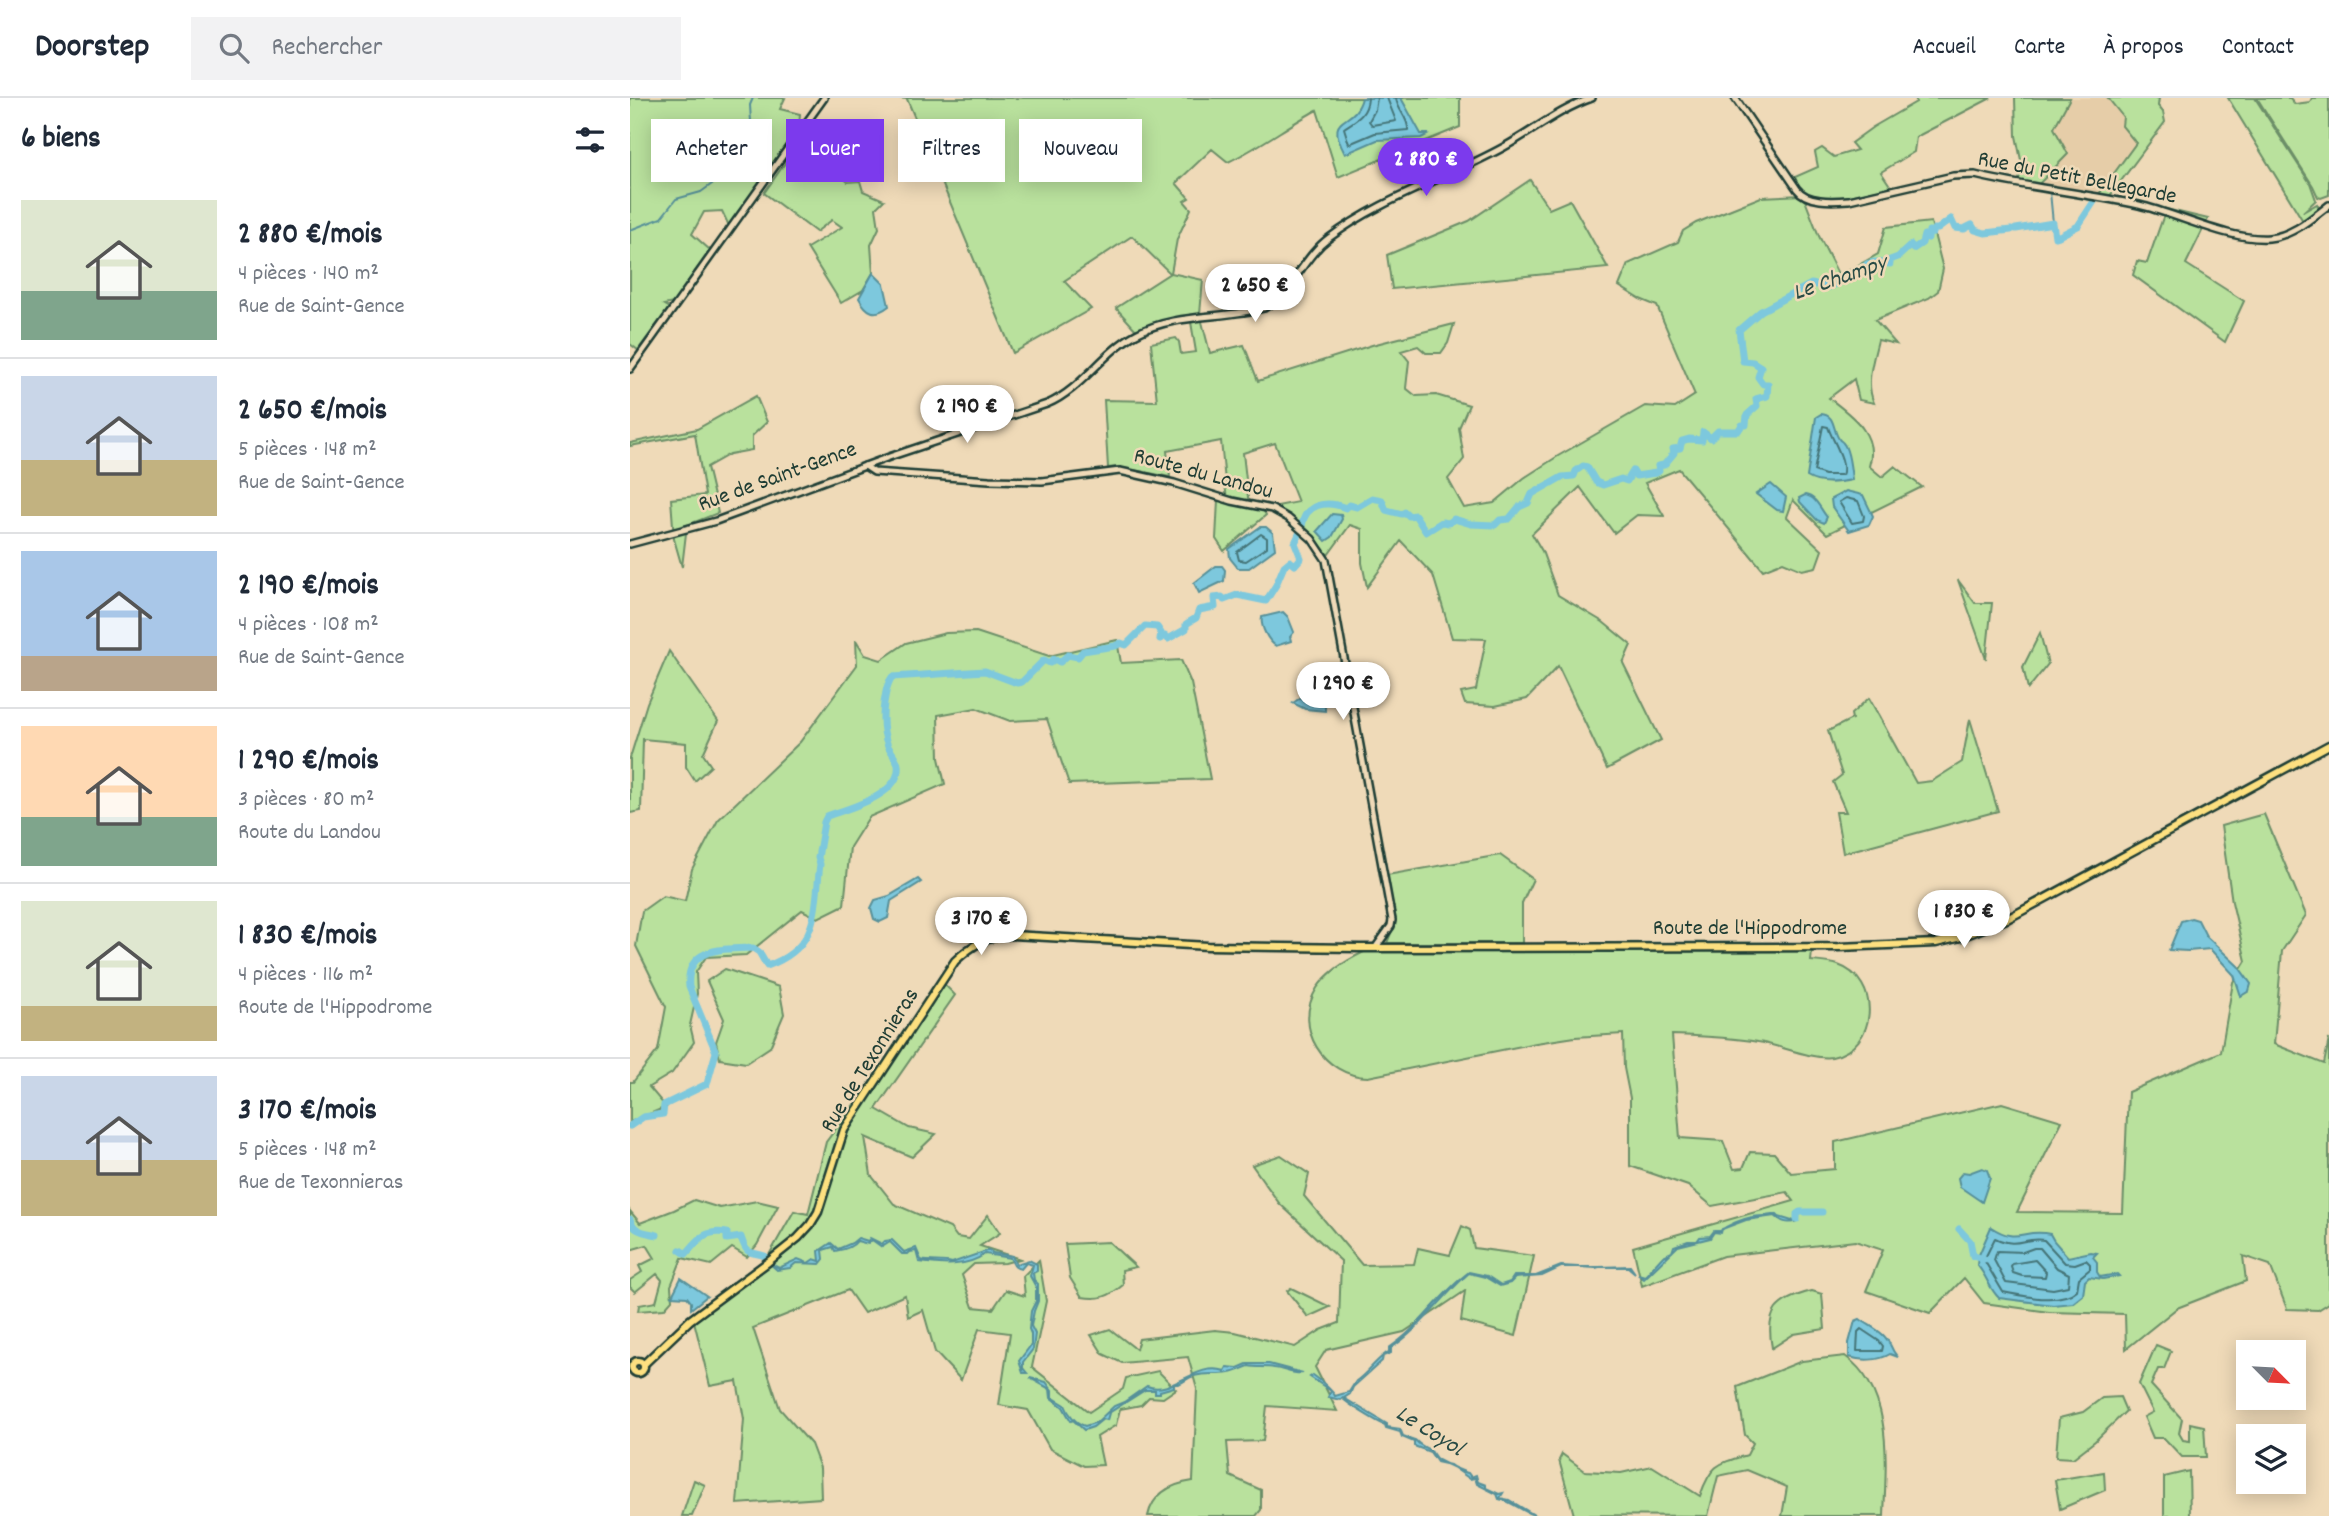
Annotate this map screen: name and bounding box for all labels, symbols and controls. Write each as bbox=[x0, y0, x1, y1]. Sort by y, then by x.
search box bbox=[191, 17, 681, 80]
text: Doorstep bbox=[35, 25, 149, 72]
icon: search bbox=[215, 29, 253, 67]
text: Rechercher bbox=[271, 30, 382, 67]
text: Accueil bbox=[1912, 31, 1976, 65]
text: Carte bbox=[2014, 31, 2065, 65]
text: À propos bbox=[2103, 31, 2184, 65]
text: Contact bbox=[2222, 31, 2294, 65]
text: 6 biens bbox=[21, 119, 101, 162]
chip: Acheter bbox=[651, 119, 772, 182]
chip: Louer bbox=[786, 119, 884, 182]
chip: Filtres bbox=[898, 119, 1005, 182]
chip: Nouveau bbox=[1019, 119, 1142, 182]
icon: filters bbox=[571, 121, 609, 159]
pin: 2 880 € bbox=[1361, 139, 1491, 198]
text: 2 880 € bbox=[1394, 144, 1458, 177]
street label: Rue du Petit Bellegarde bbox=[1975, 144, 2179, 214]
text: 2 880 €/mois bbox=[238, 215, 383, 258]
icon: home bbox=[77, 228, 161, 312]
water label: Le Champy bbox=[1788, 246, 1895, 311]
text: 4 pièces · 140 m² bbox=[238, 258, 379, 291]
pin: 2 650 € bbox=[1190, 264, 1320, 324]
text: 2 650 € bbox=[1221, 270, 1289, 303]
text: Rue de Saint-Gence bbox=[238, 291, 405, 324]
pin: 2 190 € bbox=[902, 386, 1032, 445]
text: 2 650 €/mois bbox=[238, 391, 387, 434]
text: 2 190 € bbox=[936, 391, 998, 424]
icon: home bbox=[77, 404, 161, 488]
text: 5 pièces · 148 m² bbox=[238, 434, 377, 467]
street label: Rue de Saint-Gence bbox=[694, 434, 862, 522]
street label: Route du Landou bbox=[1130, 441, 1276, 509]
text: Rue de Saint-Gence bbox=[238, 467, 405, 500]
text: 2 190 €/mois bbox=[238, 566, 379, 609]
icon: home bbox=[77, 579, 161, 663]
text: 4 pièces · 108 m² bbox=[238, 609, 379, 642]
text: Rue de Saint-Gence bbox=[238, 642, 405, 675]
pin: 1 290 € bbox=[1278, 662, 1408, 722]
text: 1 290 € bbox=[1312, 668, 1374, 701]
text: 1 290 €/mois bbox=[238, 741, 379, 784]
icon: home bbox=[77, 754, 161, 838]
text: 3 pièces · 80 m² bbox=[238, 784, 374, 817]
text: Route du Landou bbox=[238, 817, 381, 850]
pin: 1 830 € bbox=[1899, 890, 2029, 950]
text: 1 830 € bbox=[1934, 896, 1994, 929]
pin: 3 170 € bbox=[916, 898, 1046, 957]
text: 3 170 € bbox=[951, 903, 1011, 936]
street label: Route de l'Hippodrome bbox=[1653, 913, 1847, 946]
text: 1 830 €/mois bbox=[238, 916, 377, 959]
icon: home bbox=[77, 929, 161, 1013]
text: 4 pièces · 116 m² bbox=[238, 959, 373, 992]
street label: Rue de Texonnieras bbox=[813, 982, 929, 1140]
text: Route de l'Hippodrome bbox=[238, 992, 432, 1025]
text: 3 170 €/mois bbox=[238, 1091, 377, 1134]
icon: home bbox=[77, 1104, 161, 1188]
text: 5 pièces · 148 m² bbox=[238, 1134, 377, 1167]
text: Rue de Texonnieras bbox=[238, 1167, 403, 1200]
north arrow bbox=[2236, 1340, 2306, 1410]
map controls bbox=[2236, 1340, 2306, 1494]
water label: Le Coyol bbox=[1388, 1398, 1472, 1467]
button: layers bbox=[2236, 1424, 2306, 1494]

